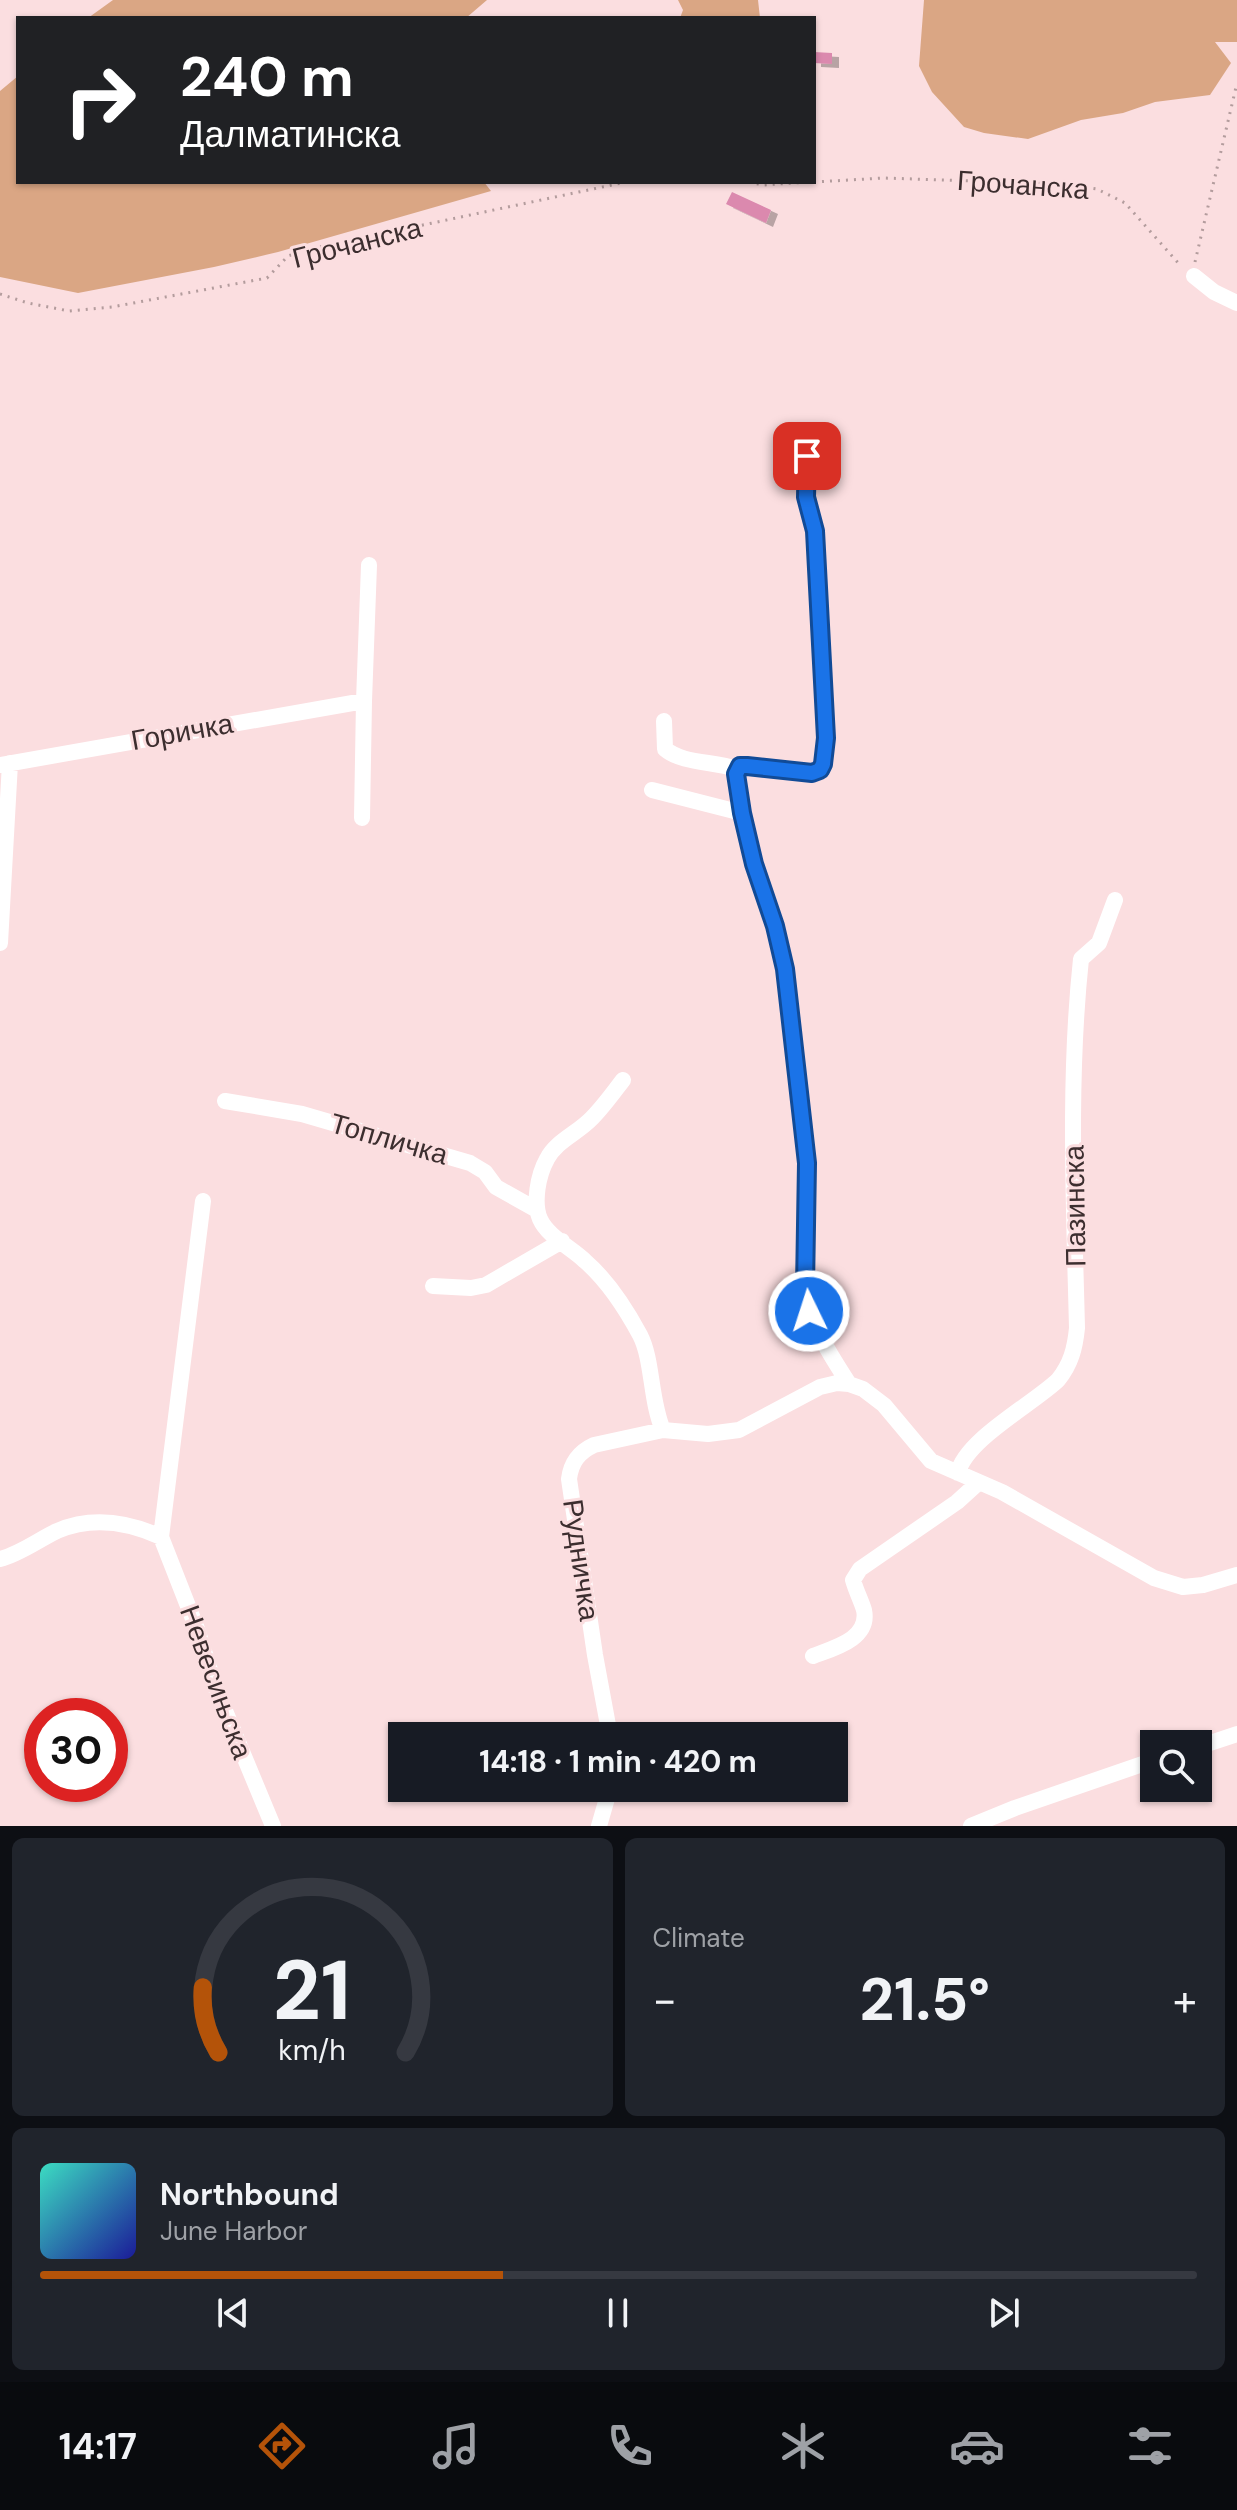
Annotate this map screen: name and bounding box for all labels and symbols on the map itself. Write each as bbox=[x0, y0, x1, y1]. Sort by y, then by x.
street label: Грочанска bbox=[956, 162, 1091, 208]
street label: Грочанска bbox=[288, 209, 426, 277]
pin bbox=[773, 422, 841, 490]
street label: Горичка bbox=[128, 705, 236, 759]
street label: Топличка bbox=[326, 1105, 452, 1174]
street label: Пазинска bbox=[1055, 1144, 1095, 1267]
position arrow bbox=[767, 1269, 851, 1353]
street label: Рудничка bbox=[554, 1497, 608, 1624]
street label: Невесињска bbox=[171, 1600, 261, 1764]
speed limit sign: 30 bbox=[24, 1698, 128, 1802]

